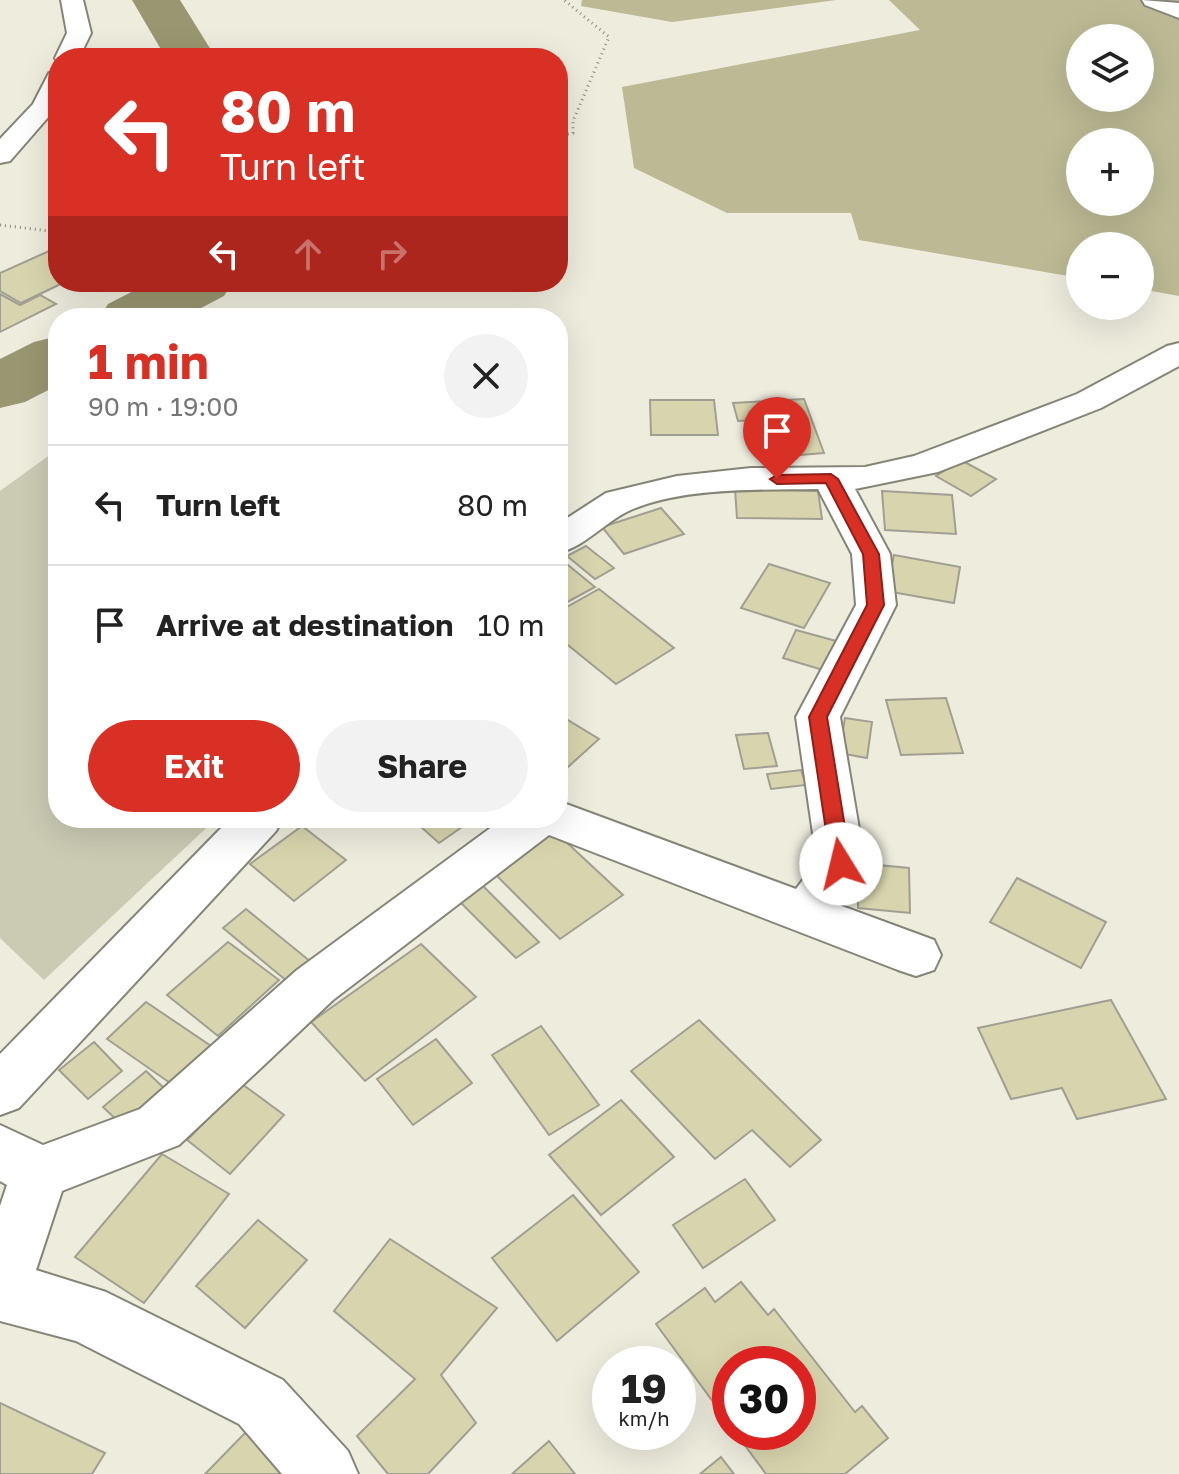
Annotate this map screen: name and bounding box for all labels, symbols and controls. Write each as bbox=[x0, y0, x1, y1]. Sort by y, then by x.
map controls bbox=[1066, 24, 1154, 320]
button: layers bbox=[1066, 24, 1154, 112]
text: 80 m bbox=[220, 77, 355, 144]
icon: left bbox=[88, 80, 192, 184]
button: + bbox=[1066, 128, 1154, 216]
text: Turn left bbox=[220, 145, 366, 188]
icon: left bbox=[202, 232, 246, 276]
icon: ahead bbox=[286, 232, 330, 276]
icon: right bbox=[370, 232, 414, 276]
button: − bbox=[1066, 232, 1154, 320]
text: 1 min bbox=[88, 332, 209, 390]
button: close bbox=[444, 334, 528, 418]
text: 90 m · 19:00 bbox=[88, 391, 239, 422]
pin bbox=[743, 397, 811, 479]
icon: arrive bbox=[755, 409, 799, 453]
icon: left bbox=[88, 483, 132, 527]
text: Turn left bbox=[156, 487, 281, 523]
text: 80 m bbox=[457, 487, 528, 523]
icon: arrive bbox=[88, 603, 132, 647]
text: Arrive at destination bbox=[156, 607, 453, 643]
text: 10 m bbox=[477, 607, 545, 643]
button: Exit bbox=[88, 720, 300, 812]
button: Share bbox=[316, 720, 528, 812]
position arrow bbox=[799, 822, 883, 906]
speed limit sign: 30 bbox=[712, 1346, 816, 1450]
text: 19 bbox=[621, 1364, 667, 1412]
text: km/h bbox=[619, 1406, 669, 1430]

